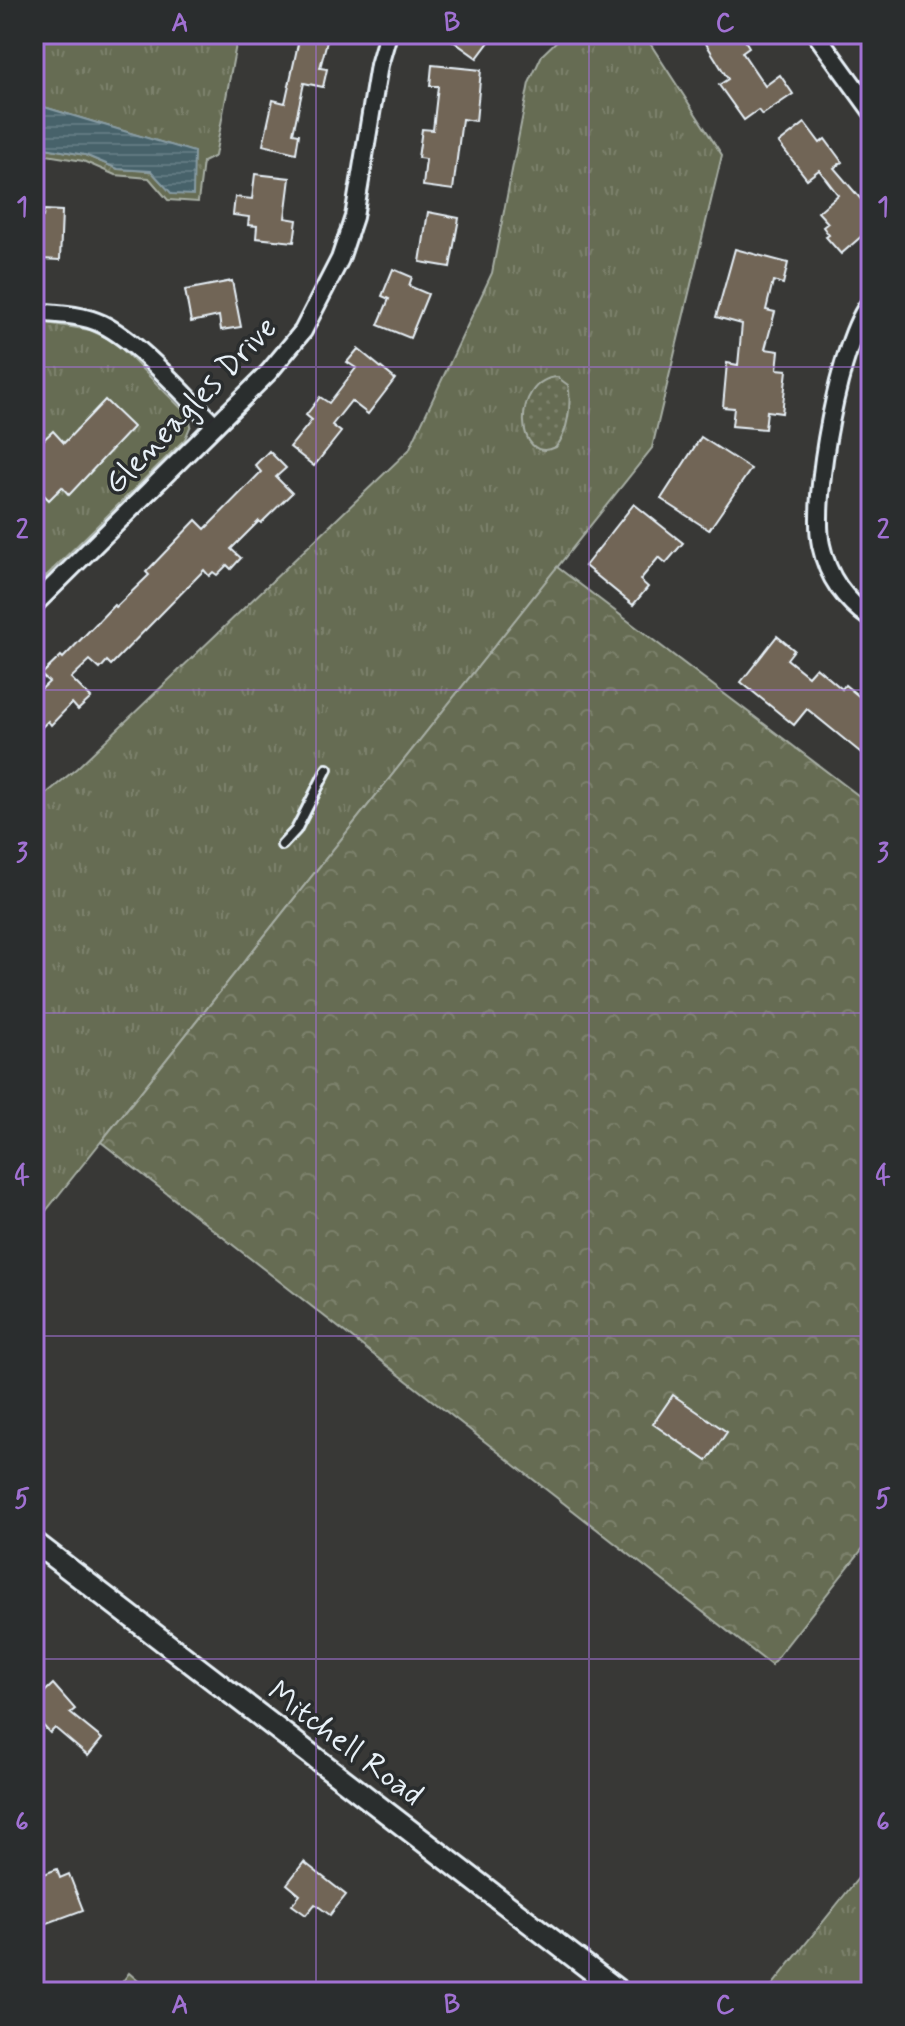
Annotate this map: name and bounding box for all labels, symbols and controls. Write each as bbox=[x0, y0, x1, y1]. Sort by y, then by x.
text: A bbox=[171, 7, 189, 41]
text: B bbox=[444, 7, 460, 41]
text: C bbox=[716, 7, 735, 41]
text: 1 bbox=[16, 191, 28, 225]
text: 1 bbox=[877, 191, 889, 225]
street label: Gleneagles Drive bbox=[95, 308, 287, 504]
text: 2 bbox=[16, 514, 29, 548]
text: 2 bbox=[877, 514, 890, 548]
text: 3 bbox=[16, 837, 28, 871]
text: 3 bbox=[877, 837, 889, 871]
text: 4 bbox=[14, 1160, 30, 1194]
text: 4 bbox=[875, 1160, 891, 1194]
text: 5 bbox=[14, 1483, 30, 1517]
text: 5 bbox=[875, 1483, 891, 1517]
street label: Mitchell Road bbox=[259, 1672, 431, 1816]
text: 6 bbox=[15, 1806, 29, 1840]
text: 6 bbox=[876, 1806, 890, 1840]
text: A bbox=[171, 1989, 189, 2023]
text: B bbox=[444, 1989, 460, 2023]
text: C bbox=[716, 1989, 735, 2023]

